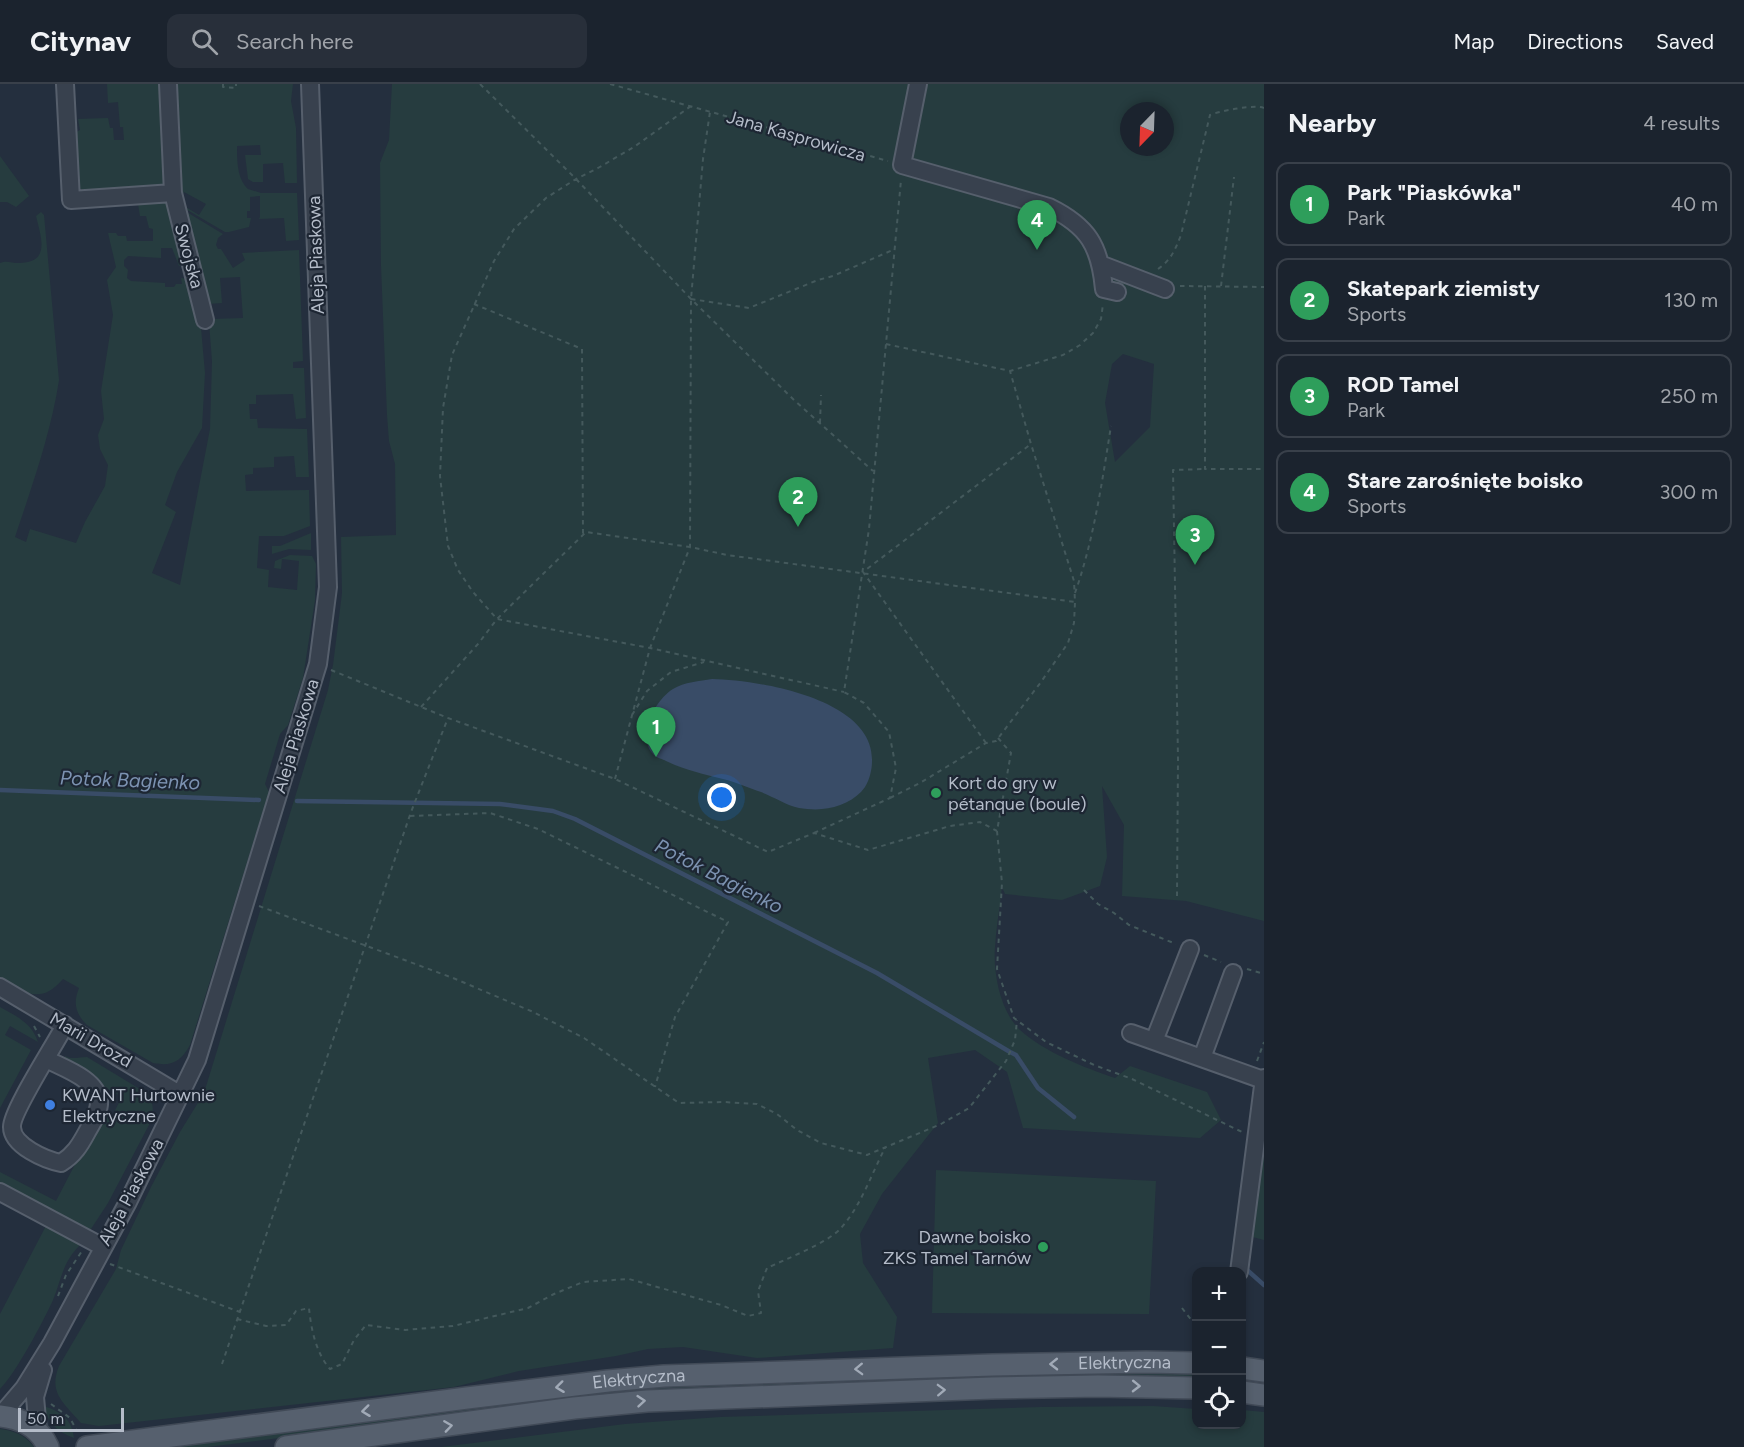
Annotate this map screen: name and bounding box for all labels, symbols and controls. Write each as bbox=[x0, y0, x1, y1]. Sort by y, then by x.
search box bbox=[167, 14, 587, 68]
text: Citynav bbox=[30, 24, 131, 58]
icon: search bbox=[188, 25, 221, 58]
text: Search here bbox=[236, 28, 354, 55]
text: Map bbox=[1453, 29, 1494, 54]
text: Directions bbox=[1527, 29, 1623, 54]
text: Saved bbox=[1656, 29, 1714, 54]
north arrow bbox=[1120, 102, 1174, 156]
street label: Jana Kasprowicza bbox=[724, 106, 868, 166]
text: Nearby bbox=[1288, 107, 1376, 139]
text: 4 results bbox=[1643, 111, 1720, 135]
text: Park "Piaskówka" bbox=[1347, 179, 1521, 206]
text: 1 bbox=[1305, 192, 1314, 216]
text: 40 m bbox=[1671, 192, 1718, 216]
street label: Aleja Piaskowa bbox=[303, 195, 329, 315]
pin: 4 bbox=[1018, 200, 1056, 250]
text: Park bbox=[1347, 206, 1385, 230]
street label: Swojska bbox=[170, 221, 208, 291]
text: Skatepark ziemisty bbox=[1347, 275, 1540, 302]
text: 2 bbox=[1304, 288, 1315, 312]
text: 130 m bbox=[1664, 288, 1718, 312]
text: Sports bbox=[1347, 302, 1406, 326]
text: ROD Tamel bbox=[1347, 371, 1459, 398]
text: 3 bbox=[1304, 384, 1315, 408]
text: 250 m bbox=[1661, 384, 1718, 408]
text: Park bbox=[1347, 398, 1385, 422]
text: Stare zarośnięte boisko bbox=[1347, 467, 1583, 494]
pin: 2 bbox=[778, 478, 818, 527]
text: 4 bbox=[1303, 480, 1316, 504]
text: 300 m bbox=[1660, 480, 1718, 504]
text: Sports bbox=[1347, 494, 1406, 518]
pin: 3 bbox=[1176, 516, 1214, 565]
street label: Aleja Piaskowa bbox=[268, 676, 324, 796]
pin: 1 bbox=[636, 708, 676, 757]
water label: Potok Bagienko bbox=[59, 766, 201, 794]
place label: Kort do gry w pétanque (boule) bbox=[948, 772, 1087, 815]
your location bbox=[707, 783, 736, 812]
marker: Kort do gry w pétanque (boule) bbox=[929, 786, 943, 800]
water label: Potok Bagienko bbox=[651, 833, 787, 919]
street label: Marii Drozd bbox=[46, 1008, 136, 1072]
place label: KWANT Hurtownie Elektryczne bbox=[62, 1084, 215, 1127]
marker: KWANT Hurtownie Elektryczne bbox=[43, 1098, 57, 1112]
street label: Aleja Piaskowa bbox=[93, 1135, 169, 1249]
place label: Dawne boisko ZKS Tamel Tarnów bbox=[883, 1226, 1031, 1269]
marker: Dawne boisko ZKS Tamel Tarnów bbox=[1036, 1240, 1050, 1254]
map controls bbox=[1192, 1267, 1246, 1429]
button: + bbox=[1192, 1267, 1246, 1321]
button: − bbox=[1192, 1321, 1246, 1375]
street label: Elektryczna bbox=[1078, 1351, 1171, 1374]
one-way arrow bbox=[1050, 1358, 1059, 1370]
one-way arrow bbox=[855, 1363, 864, 1375]
street label: Elektryczna bbox=[591, 1364, 686, 1394]
button: locate bbox=[1192, 1375, 1246, 1429]
one-way arrow bbox=[555, 1380, 564, 1392]
one-way arrow bbox=[1131, 1380, 1140, 1392]
one-way arrow bbox=[936, 1383, 945, 1396]
one-way arrow bbox=[637, 1395, 646, 1408]
one-way arrow bbox=[362, 1404, 371, 1417]
scale bar bbox=[18, 1405, 124, 1432]
text: 50 m bbox=[27, 1409, 64, 1428]
one-way arrow bbox=[443, 1420, 452, 1432]

